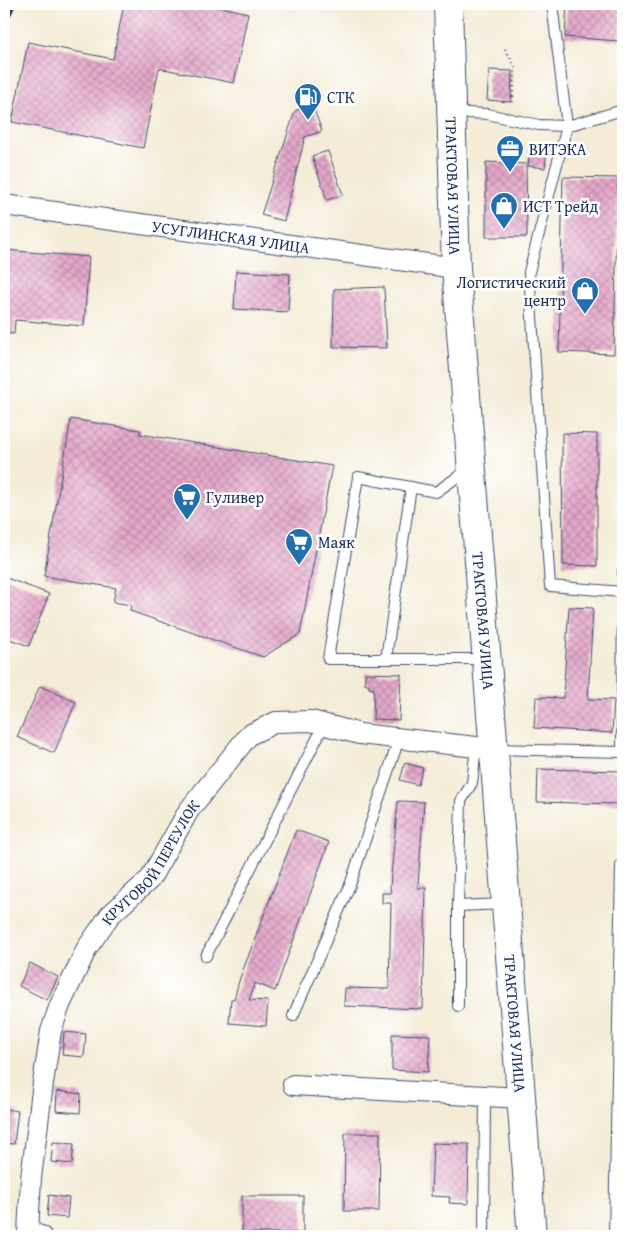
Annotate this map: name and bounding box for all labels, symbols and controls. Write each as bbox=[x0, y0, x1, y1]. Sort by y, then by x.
fuel station icon: СТК bbox=[293, 82, 323, 121]
place label: СТК bbox=[327, 85, 355, 109]
street label: ТРАКТОВАЯ УЛИЦА bbox=[439, 116, 468, 256]
office icon: ВИТЭКА bbox=[495, 134, 525, 173]
place label: ВИТЭКА bbox=[529, 137, 587, 161]
shop icon: ИСТ Трейд bbox=[489, 191, 519, 230]
place label: ИСТ Трейд bbox=[523, 194, 599, 218]
street label: УСУГЛИНСКАЯ УЛИЦА bbox=[150, 214, 312, 260]
place label: Логистический центр bbox=[456, 270, 566, 312]
shop icon: Логистический центр bbox=[570, 276, 600, 315]
supermarket icon: Гуливер bbox=[172, 482, 202, 521]
place label: Гуливер bbox=[206, 485, 265, 509]
supermarket icon: Маяк bbox=[284, 527, 314, 566]
place label: Маяк bbox=[318, 530, 355, 554]
street label: ТРАКТОВАЯ УЛИЦА bbox=[466, 551, 501, 691]
street label: КРУГОВОЙ ПЕРЕУЛОК bbox=[95, 794, 205, 930]
street label: ТРАКТОВАЯ УЛИЦА bbox=[498, 954, 533, 1094]

